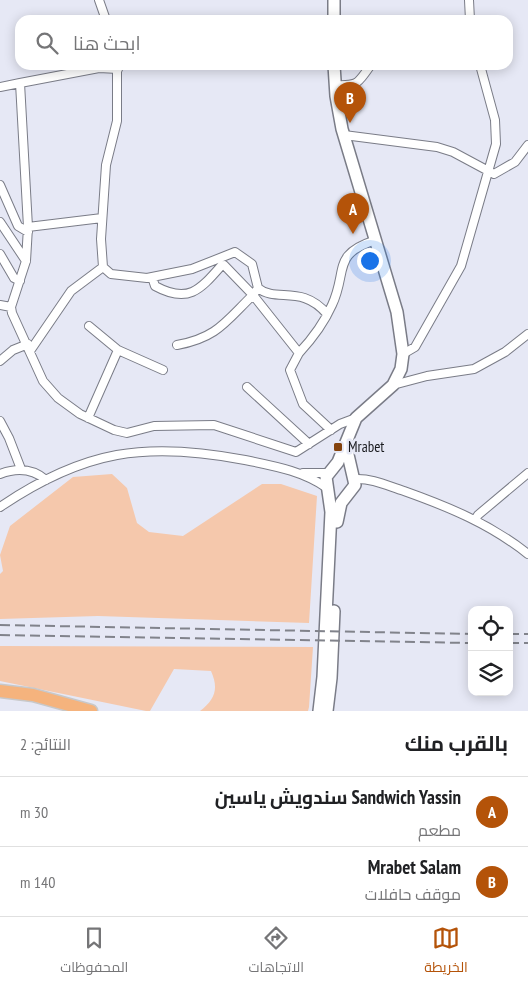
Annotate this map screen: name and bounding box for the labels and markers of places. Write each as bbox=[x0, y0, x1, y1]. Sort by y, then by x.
pin: B bbox=[334, 82, 366, 123]
pin: A bbox=[337, 193, 369, 234]
place label: Mrabet bbox=[348, 437, 385, 456]
marker: Mrabet bbox=[332, 441, 344, 453]

